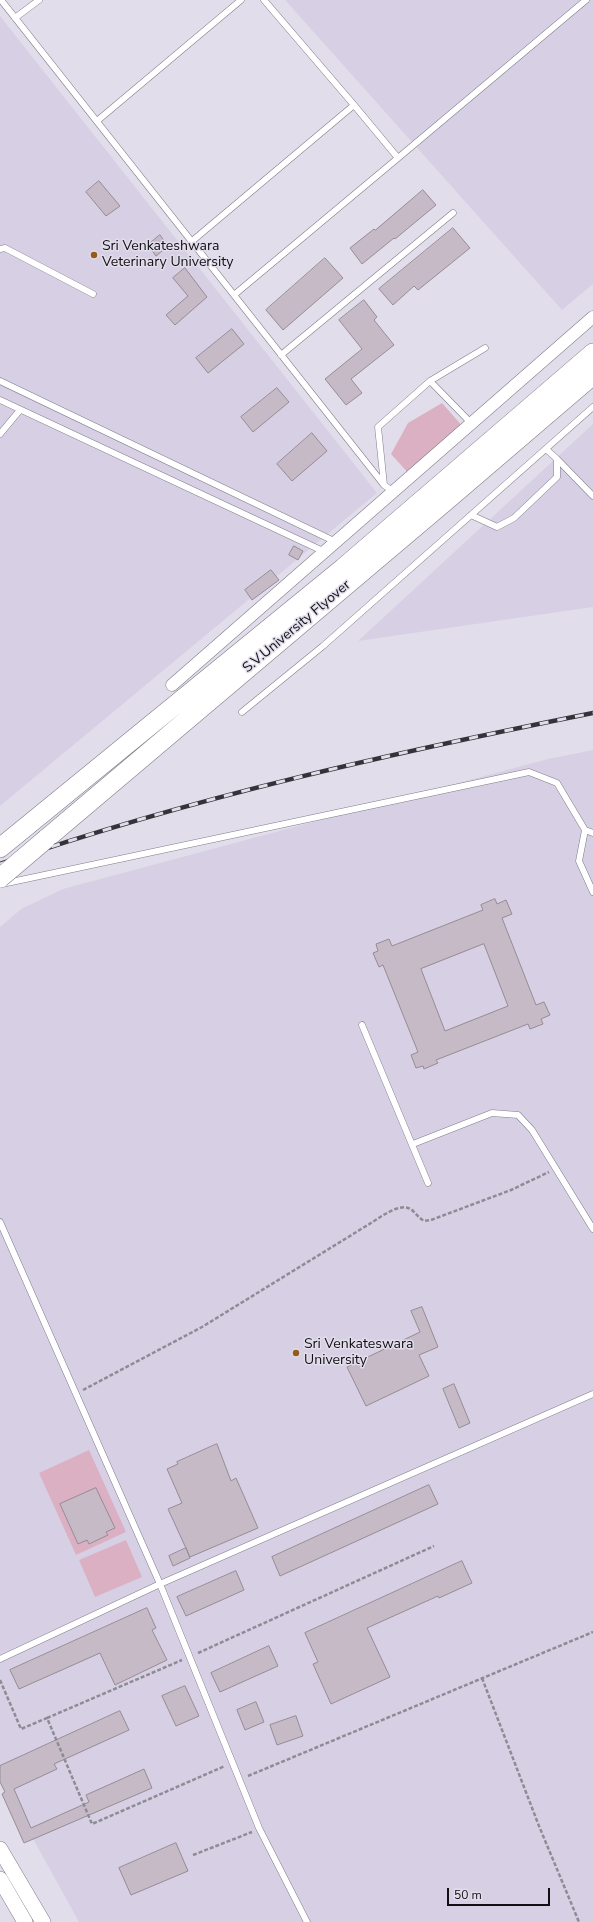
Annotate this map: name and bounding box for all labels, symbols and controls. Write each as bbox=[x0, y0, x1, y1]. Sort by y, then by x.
place label: Sri Venkateshwara Veterinary University bbox=[102, 239, 233, 272]
marker: Sri Venkateshwara Veterinary University bbox=[89, 250, 99, 260]
street label: S.V.University Flyover bbox=[240, 577, 354, 677]
place label: Sri Venkateswara University bbox=[304, 1337, 413, 1370]
marker: Sri Venkateswara University bbox=[291, 1348, 301, 1358]
scale bar bbox=[449, 1880, 552, 1906]
text: 50 m bbox=[454, 1887, 482, 1903]

